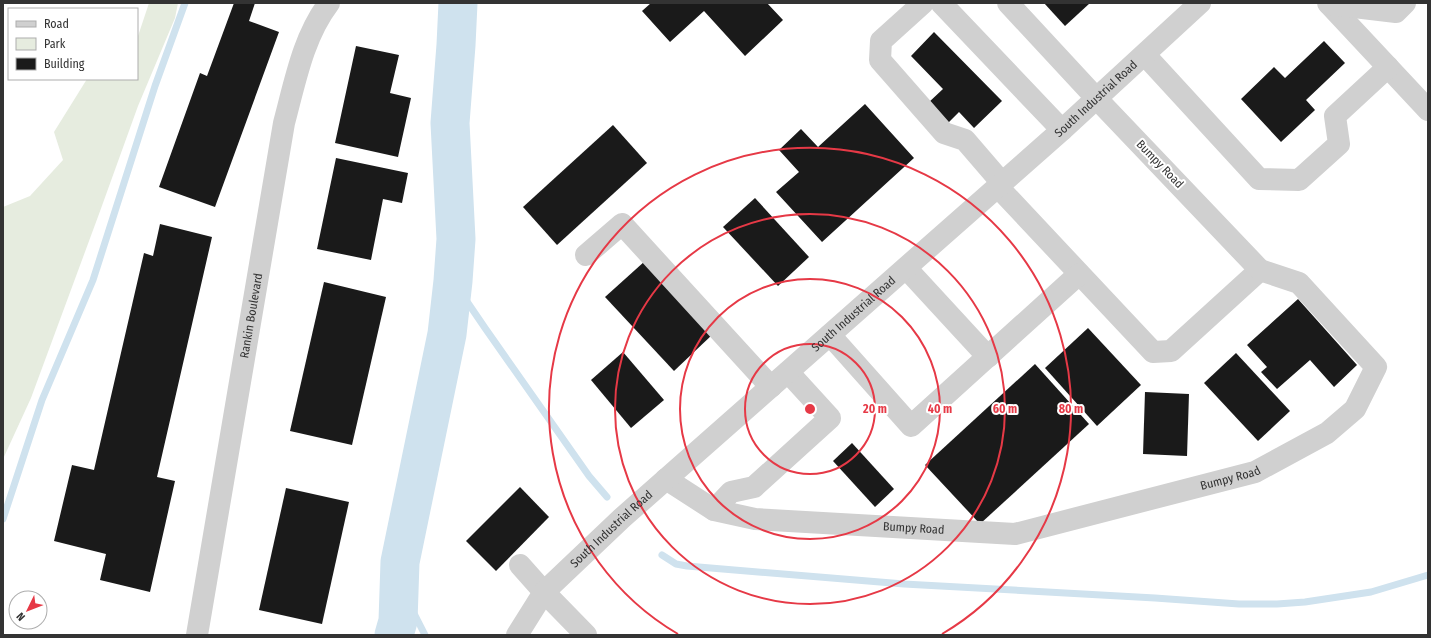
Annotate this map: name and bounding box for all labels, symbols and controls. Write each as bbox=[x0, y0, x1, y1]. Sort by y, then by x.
legend bbox=[8, 8, 138, 80]
text: Road bbox=[44, 17, 69, 31]
text: Park bbox=[44, 37, 66, 51]
text: Building bbox=[44, 57, 85, 71]
street label: South Industrial Road bbox=[1052, 57, 1140, 140]
street label: Bumpy Road bbox=[1134, 137, 1186, 191]
street label: Rankin Boulevard bbox=[237, 272, 265, 359]
street label: South Industrial Road bbox=[809, 273, 898, 354]
centre of rings bbox=[803, 402, 817, 416]
text: 20 m bbox=[862, 402, 887, 416]
text: 40 m bbox=[928, 402, 952, 416]
text: 60 m bbox=[993, 402, 1017, 416]
text: 80 m bbox=[1059, 402, 1083, 416]
street label: Bumpy Road bbox=[1199, 463, 1263, 493]
street label: South Industrial Road bbox=[567, 488, 655, 570]
street label: Bumpy Road bbox=[882, 519, 945, 537]
north arrow bbox=[8, 590, 48, 630]
text: N bbox=[14, 610, 28, 623]

